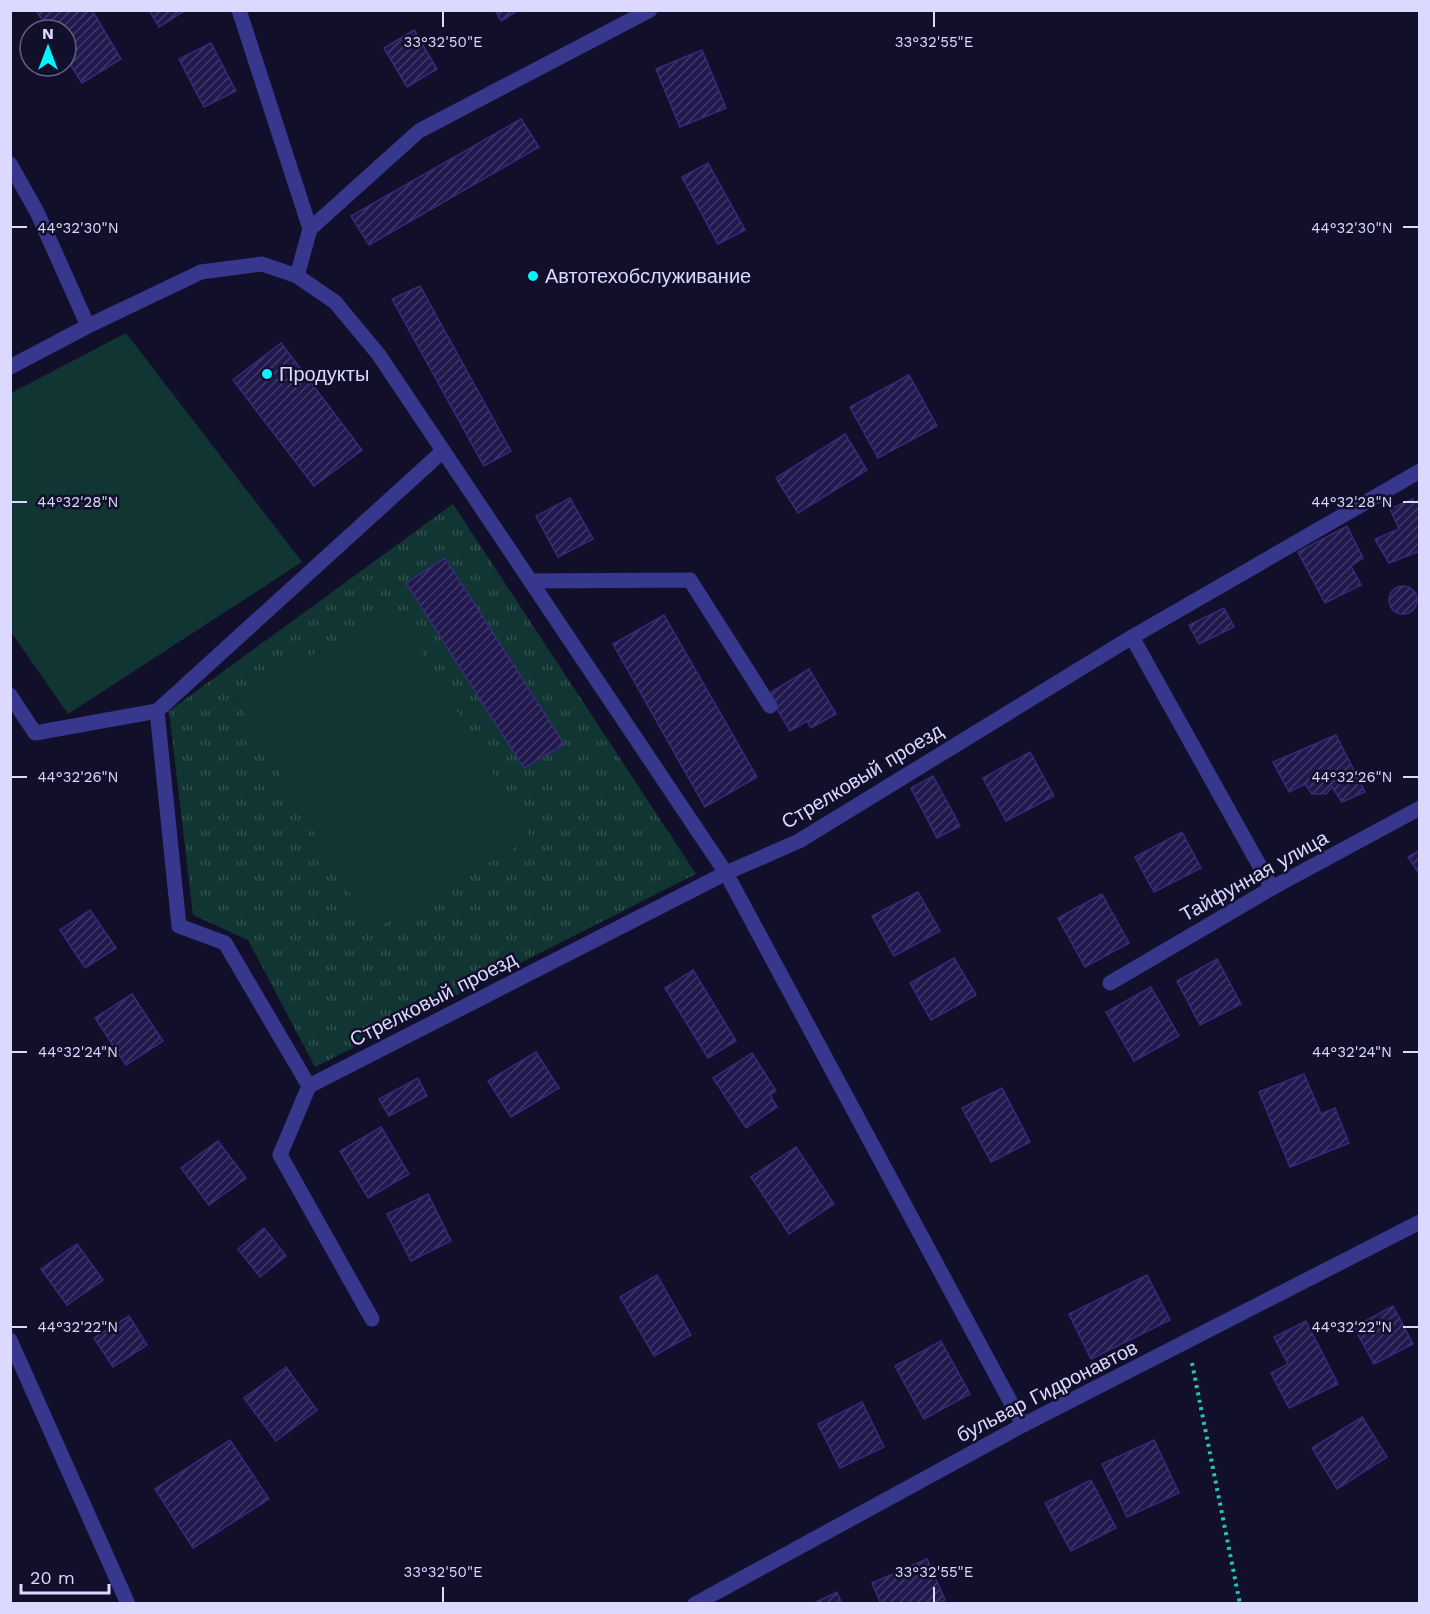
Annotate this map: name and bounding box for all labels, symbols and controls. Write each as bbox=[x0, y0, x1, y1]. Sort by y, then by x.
north arrow bbox=[18, 18, 78, 78]
text: N bbox=[42, 24, 54, 43]
text: 33°32'50"E bbox=[403, 33, 483, 51]
text: 33°32'55"E bbox=[895, 33, 973, 51]
text: 44°32'30"N bbox=[37, 219, 119, 237]
text: 44°32'30"N bbox=[1311, 219, 1393, 237]
place label: Автотехобслуживание bbox=[545, 264, 751, 288]
marker: Автотехобслуживание bbox=[526, 269, 540, 283]
place label: Продукты bbox=[279, 362, 369, 386]
marker: Продукты bbox=[260, 367, 274, 381]
text: 44°32'28"N bbox=[37, 493, 119, 511]
text: 44°32'28"N bbox=[1311, 493, 1393, 511]
street label: Стрелковый проезд bbox=[777, 718, 947, 834]
text: 44°32'26"N bbox=[37, 768, 119, 786]
text: 44°32'26"N bbox=[1311, 768, 1393, 786]
street label: Тайфунная улица bbox=[1176, 825, 1333, 927]
street label: Стрелковый проезд bbox=[346, 946, 521, 1051]
text: 44°32'24"N bbox=[38, 1043, 118, 1061]
text: 44°32'24"N bbox=[1312, 1043, 1392, 1061]
text: 44°32'22"N bbox=[38, 1318, 118, 1336]
text: 44°32'22"N bbox=[1312, 1318, 1392, 1336]
street label: бульвар Гидронавтов bbox=[952, 1335, 1142, 1447]
scale bar bbox=[21, 1557, 110, 1595]
text: 33°32'50"E bbox=[403, 1563, 483, 1581]
text: 33°32'55"E bbox=[895, 1563, 973, 1581]
text: 20 m bbox=[30, 1567, 75, 1588]

